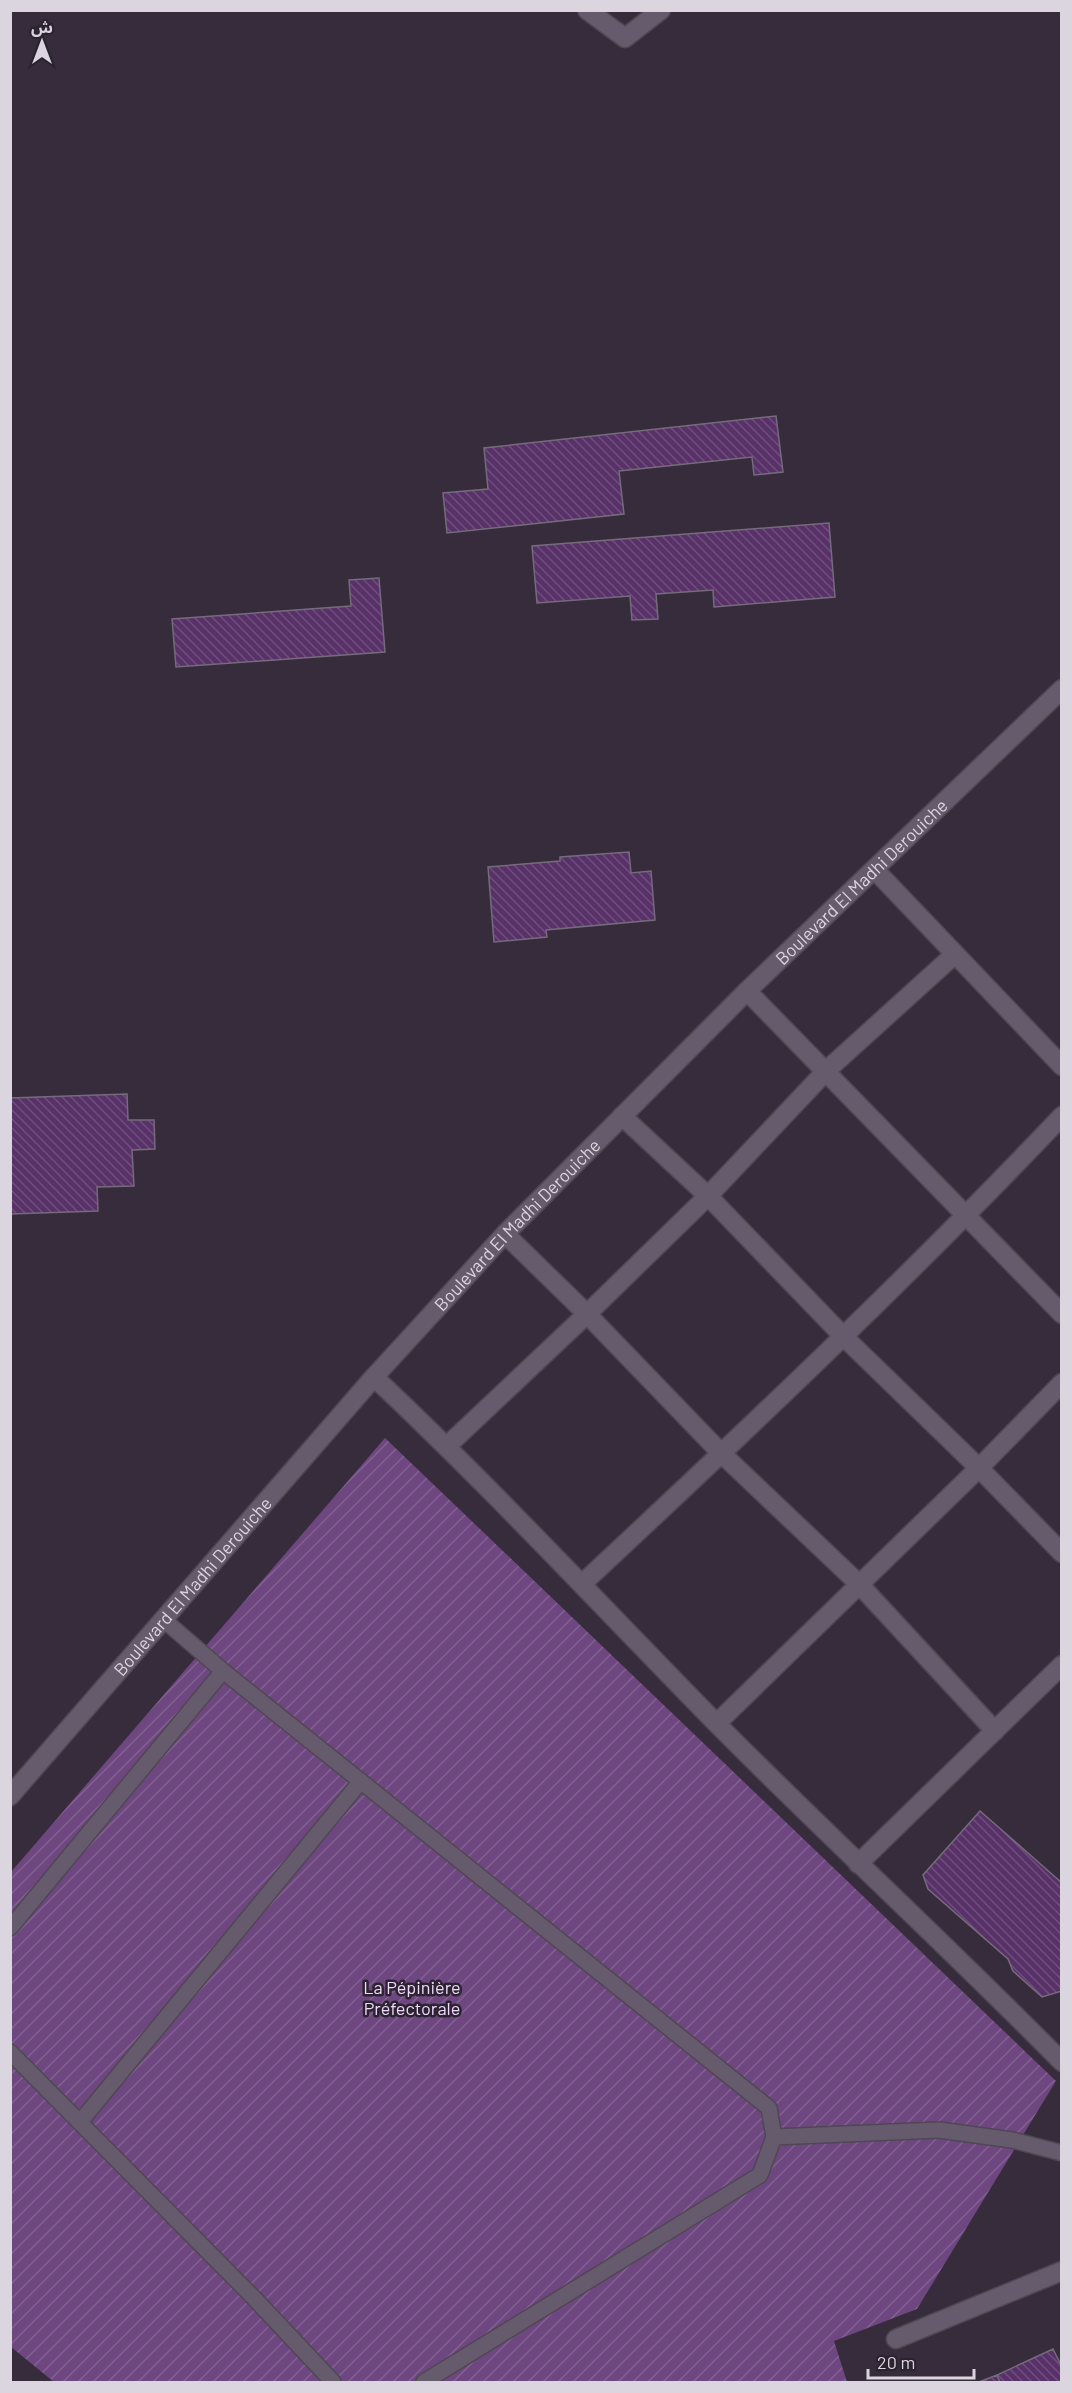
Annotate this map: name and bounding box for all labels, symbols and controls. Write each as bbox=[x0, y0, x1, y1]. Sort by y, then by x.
north arrow bbox=[12, 12, 72, 72]
text: ش bbox=[31, 17, 53, 37]
street label: Boulevard El Madhi Derouiche bbox=[770, 794, 952, 969]
street label: Boulevard El Madhi Derouiche bbox=[429, 1134, 605, 1315]
street label: Boulevard El Madhi Derouiche bbox=[109, 1492, 276, 1680]
park label: La Pépinière Préfectorale bbox=[363, 1976, 461, 2019]
scale bar bbox=[868, 2342, 974, 2380]
text: 20 m bbox=[877, 2351, 915, 2373]

